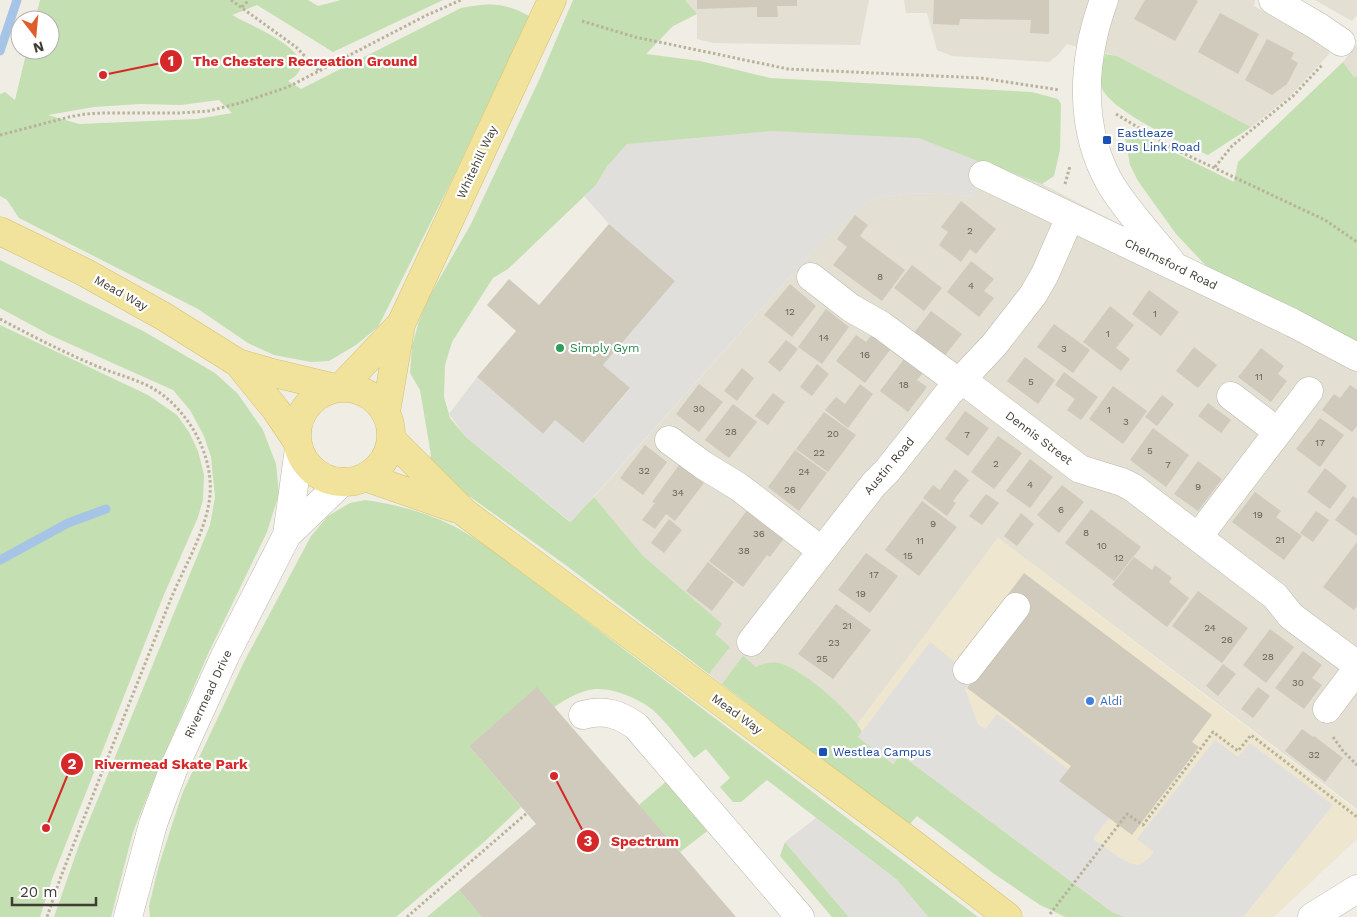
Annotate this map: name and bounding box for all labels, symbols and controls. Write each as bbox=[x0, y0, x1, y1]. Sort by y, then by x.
north arrow bbox=[10, 10, 60, 60]
text: N bbox=[31, 38, 46, 57]
callout: The Chesters Recreation Ground bbox=[158, 46, 428, 75]
text: 1 bbox=[168, 52, 174, 70]
text: The Chesters Recreation Ground bbox=[193, 53, 417, 69]
street label: Whitehill Way bbox=[454, 122, 500, 201]
place label: Eastleaze Bus Link Road bbox=[1117, 126, 1200, 154]
marker: Eastleaze Bus Link Road bbox=[1101, 134, 1113, 146]
house number: 2 bbox=[967, 225, 973, 236]
street label: Chelmsford Road bbox=[1122, 235, 1220, 293]
house number: 8 bbox=[877, 271, 883, 282]
street label: Mead Way bbox=[92, 273, 151, 314]
house number: 4 bbox=[968, 280, 974, 291]
house number: 12 bbox=[785, 306, 795, 317]
house number: 1 bbox=[1153, 308, 1157, 319]
house number: 1 bbox=[1106, 328, 1110, 339]
house number: 14 bbox=[819, 332, 829, 343]
place label: Simply Gym bbox=[570, 341, 639, 355]
marker: Simply Gym bbox=[554, 342, 566, 354]
house number: 3 bbox=[1061, 343, 1067, 354]
house number: 16 bbox=[860, 349, 870, 360]
house number: 11 bbox=[1255, 371, 1263, 382]
house number: 5 bbox=[1028, 376, 1034, 387]
house number: 18 bbox=[899, 379, 909, 390]
house number: 30 bbox=[693, 403, 705, 414]
house number: 1 bbox=[1107, 404, 1111, 415]
street label: Dennis Street bbox=[1003, 408, 1075, 468]
house number: 3 bbox=[1123, 416, 1129, 427]
house number: 28 bbox=[725, 426, 737, 437]
house number: 20 bbox=[827, 428, 839, 439]
house number: 7 bbox=[964, 429, 970, 440]
street label: Austin Road bbox=[861, 434, 917, 498]
house number: 17 bbox=[1315, 437, 1325, 448]
house number: 5 bbox=[1147, 445, 1153, 456]
house number: 22 bbox=[813, 447, 825, 458]
house number: 2 bbox=[993, 458, 999, 469]
house number: 7 bbox=[1165, 459, 1171, 470]
house number: 32 bbox=[638, 465, 650, 476]
house number: 24 bbox=[798, 466, 810, 477]
house number: 4 bbox=[1027, 479, 1033, 490]
house number: 9 bbox=[1195, 481, 1201, 492]
house number: 26 bbox=[784, 484, 796, 495]
house number: 34 bbox=[672, 487, 684, 498]
house number: 6 bbox=[1058, 504, 1064, 515]
house number: 19 bbox=[1253, 509, 1263, 520]
house number: 9 bbox=[930, 518, 936, 529]
house number: 8 bbox=[1083, 527, 1089, 538]
house number: 36 bbox=[753, 528, 765, 539]
house number: 21 bbox=[1275, 534, 1285, 545]
house number: 11 bbox=[916, 535, 924, 546]
house number: 10 bbox=[1097, 540, 1107, 551]
house number: 38 bbox=[738, 545, 750, 556]
house number: 15 bbox=[903, 550, 913, 561]
house number: 12 bbox=[1114, 552, 1124, 563]
house number: 17 bbox=[869, 569, 879, 580]
house number: 19 bbox=[856, 588, 866, 599]
house number: 21 bbox=[842, 620, 852, 631]
house number: 24 bbox=[1204, 622, 1216, 633]
house number: 26 bbox=[1221, 634, 1233, 645]
house number: 23 bbox=[828, 637, 840, 648]
street label: Rivermead Drive bbox=[181, 648, 235, 740]
house number: 28 bbox=[1262, 651, 1274, 662]
house number: 25 bbox=[816, 653, 828, 664]
house number: 30 bbox=[1292, 677, 1304, 688]
street label: Mead Way bbox=[709, 691, 766, 737]
place label: Aldi bbox=[1100, 694, 1122, 708]
marker: Aldi bbox=[1084, 695, 1096, 707]
place label: Westlea Campus bbox=[833, 745, 931, 759]
marker: Westlea Campus bbox=[817, 746, 829, 758]
house number: 32 bbox=[1308, 749, 1320, 760]
callout: Rivermead Skate Park bbox=[59, 750, 258, 779]
text: 2 bbox=[68, 755, 77, 773]
text: Rivermead Skate Park bbox=[94, 756, 248, 772]
callout: Spectrum bbox=[576, 826, 689, 855]
text: 3 bbox=[584, 832, 593, 850]
text: Spectrum bbox=[611, 833, 679, 849]
scale bar bbox=[12, 874, 96, 906]
text: 20 m bbox=[20, 883, 58, 901]

